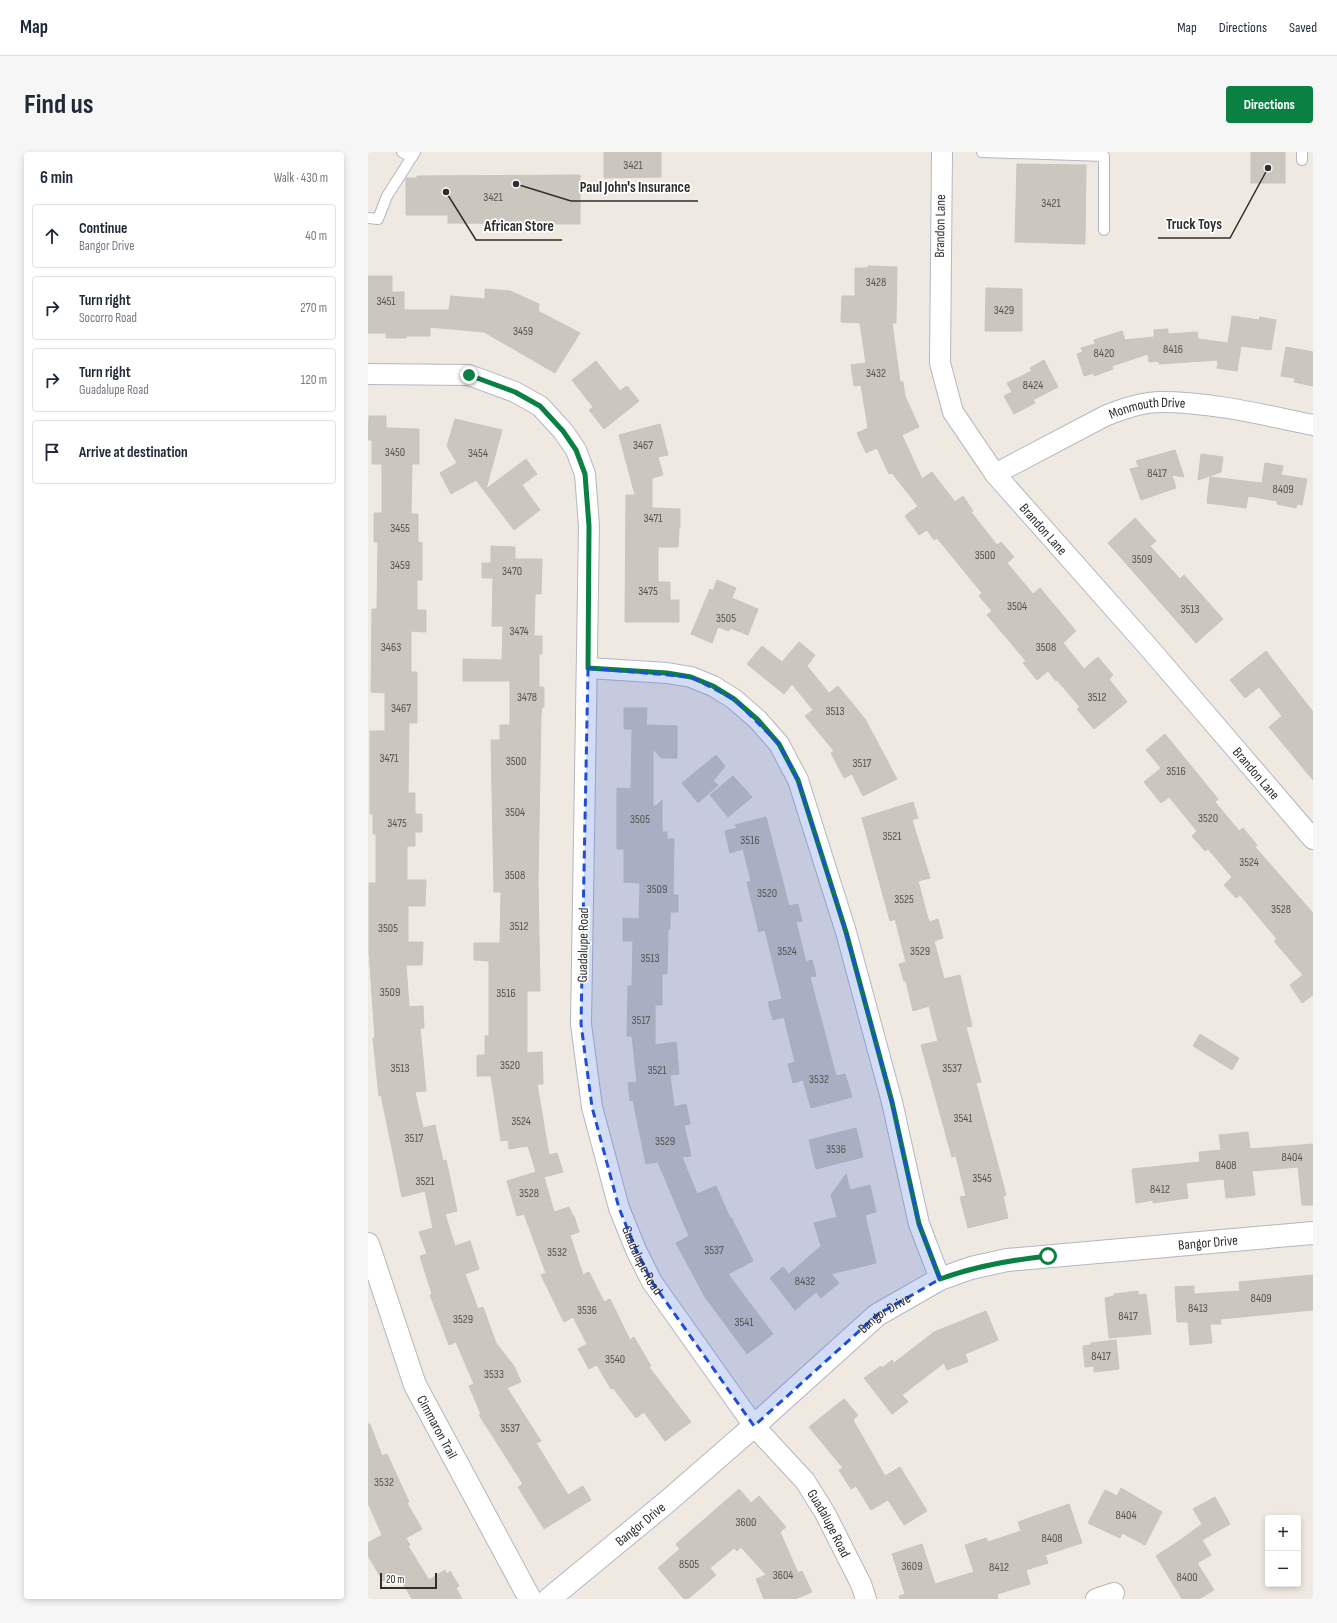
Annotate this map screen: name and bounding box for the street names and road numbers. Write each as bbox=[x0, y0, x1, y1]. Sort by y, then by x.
street label: Brandon Lane bbox=[931, 194, 949, 258]
street label: Monmouth Drive bbox=[1106, 393, 1186, 422]
street label: Brandon Lane bbox=[1016, 500, 1071, 558]
street label: Brandon Lane bbox=[1229, 744, 1284, 803]
street label: Guadalupe Road bbox=[574, 907, 592, 983]
street label: Guadalupe Road bbox=[619, 1223, 667, 1298]
street label: Bangor Drive bbox=[1177, 1231, 1238, 1253]
street label: Bangor Drive bbox=[854, 1289, 913, 1337]
street label: Cimmaron Trail bbox=[413, 1392, 461, 1461]
street label: Guadalupe Road bbox=[804, 1486, 855, 1560]
street label: Bangor Drive bbox=[612, 1498, 669, 1550]

